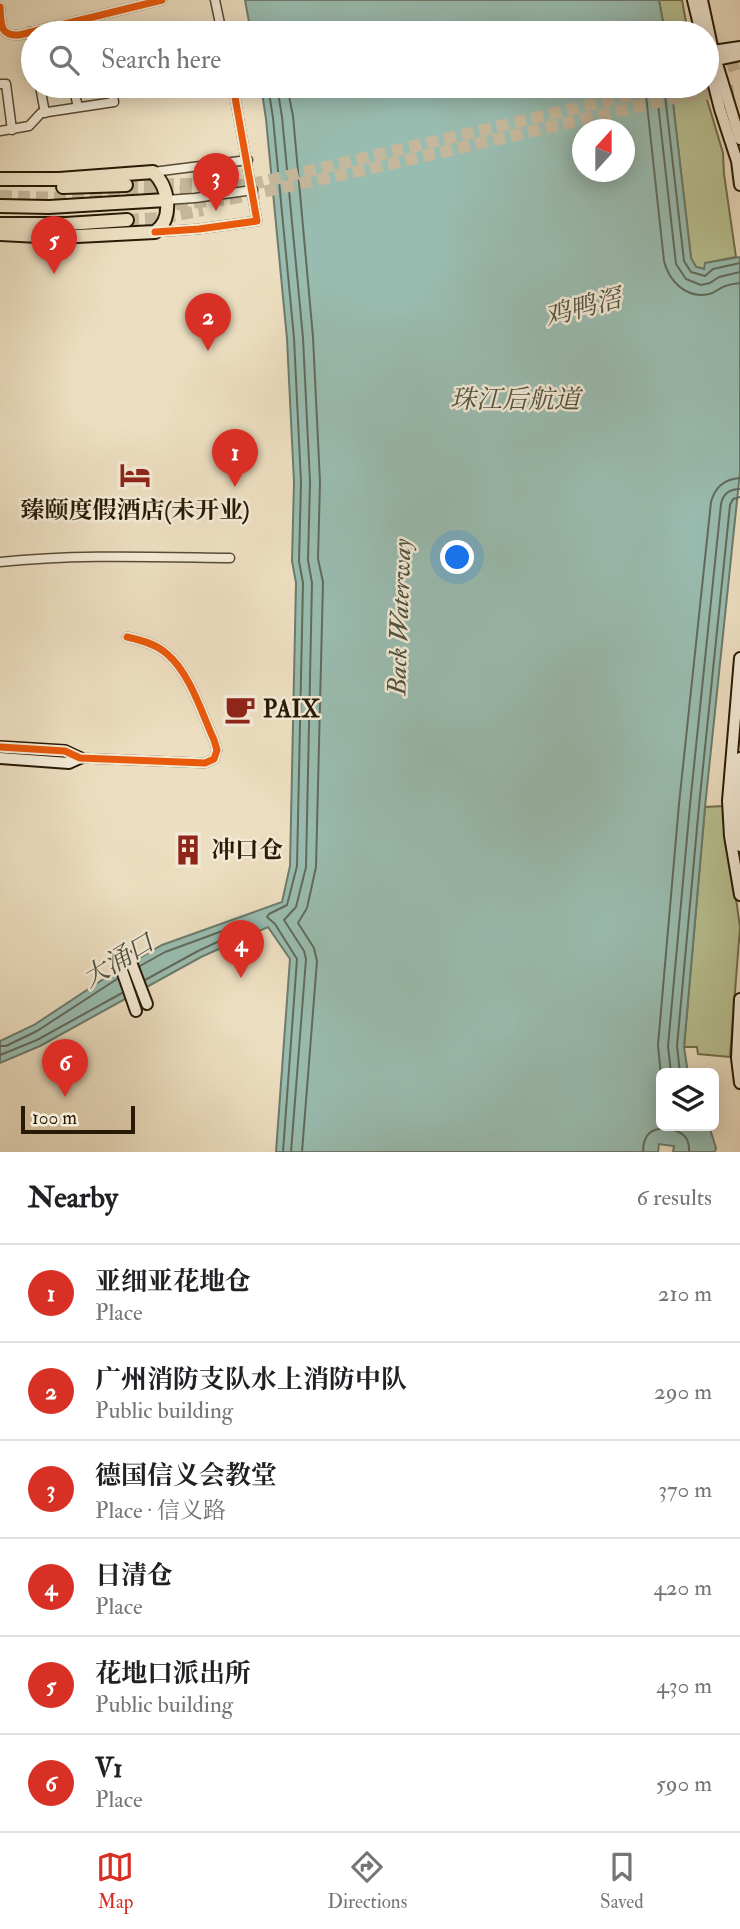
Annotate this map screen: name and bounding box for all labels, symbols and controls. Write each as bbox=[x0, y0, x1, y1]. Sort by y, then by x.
search box bbox=[21, 21, 719, 98]
icon: search bbox=[45, 41, 83, 79]
text: Search here bbox=[101, 44, 221, 76]
north arrow bbox=[572, 119, 635, 182]
pin: 3 bbox=[193, 153, 239, 211]
pin: 5 bbox=[31, 216, 77, 274]
water label: 鸡鸭滘 bbox=[541, 281, 629, 334]
pin: 2 bbox=[185, 293, 231, 351]
water label: 珠江后航道 bbox=[450, 384, 584, 416]
pin: 1 bbox=[212, 429, 258, 487]
hotel icon: 臻颐度假酒店(未开业) bbox=[118, 458, 152, 492]
place label: 臻颐度假酒店(未开业) bbox=[20, 495, 250, 526]
water label: Back Waterway bbox=[381, 538, 419, 698]
your location bbox=[440, 540, 474, 574]
cafe icon: PAIX bbox=[223, 692, 257, 726]
place label: PAIX bbox=[263, 694, 320, 725]
building icon: 冲口仓 bbox=[171, 833, 205, 867]
place label: 冲口仓 bbox=[211, 835, 283, 866]
pin: 4 bbox=[218, 920, 264, 978]
water label: 大涌口 bbox=[76, 926, 161, 995]
pin: 6 bbox=[42, 1039, 88, 1097]
map controls bbox=[656, 1068, 719, 1131]
button: layers bbox=[656, 1068, 719, 1131]
scale bar bbox=[21, 1103, 135, 1135]
text: 100 m bbox=[32, 1106, 77, 1130]
text: Nearby bbox=[28, 1179, 118, 1216]
text: 6 results bbox=[637, 1183, 712, 1212]
text: 亚细亚花地仓 bbox=[95, 1266, 251, 1298]
text: 1 bbox=[47, 1279, 55, 1308]
text: 210 m bbox=[658, 1279, 712, 1308]
text: Place bbox=[95, 1298, 143, 1327]
text: 广州消防支队水上消防中队 bbox=[95, 1364, 407, 1396]
text: 2 bbox=[45, 1377, 57, 1406]
text: 290 m bbox=[654, 1377, 712, 1406]
text: Public building bbox=[95, 1396, 233, 1425]
text: 德国信义会教堂 bbox=[95, 1460, 277, 1492]
text: 3 bbox=[47, 1475, 55, 1504]
text: 370 m bbox=[658, 1475, 712, 1504]
text: Place · 信义路 bbox=[95, 1496, 226, 1525]
text: 日清仓 bbox=[95, 1560, 173, 1592]
text: 4 bbox=[45, 1573, 57, 1602]
text: 420 m bbox=[653, 1573, 712, 1602]
text: Place bbox=[95, 1592, 143, 1621]
text: 花地口派出所 bbox=[95, 1658, 251, 1690]
text: 5 bbox=[46, 1671, 56, 1700]
text: 430 m bbox=[656, 1671, 712, 1700]
text: Public building bbox=[95, 1690, 233, 1719]
text: V1 bbox=[95, 1753, 123, 1785]
text: 6 bbox=[45, 1769, 57, 1798]
text: 590 m bbox=[656, 1769, 712, 1798]
text: Place bbox=[95, 1785, 143, 1814]
tab: Map bbox=[96, 1848, 134, 1914]
tab: Directions bbox=[327, 1848, 407, 1914]
tab: Saved bbox=[600, 1848, 644, 1914]

